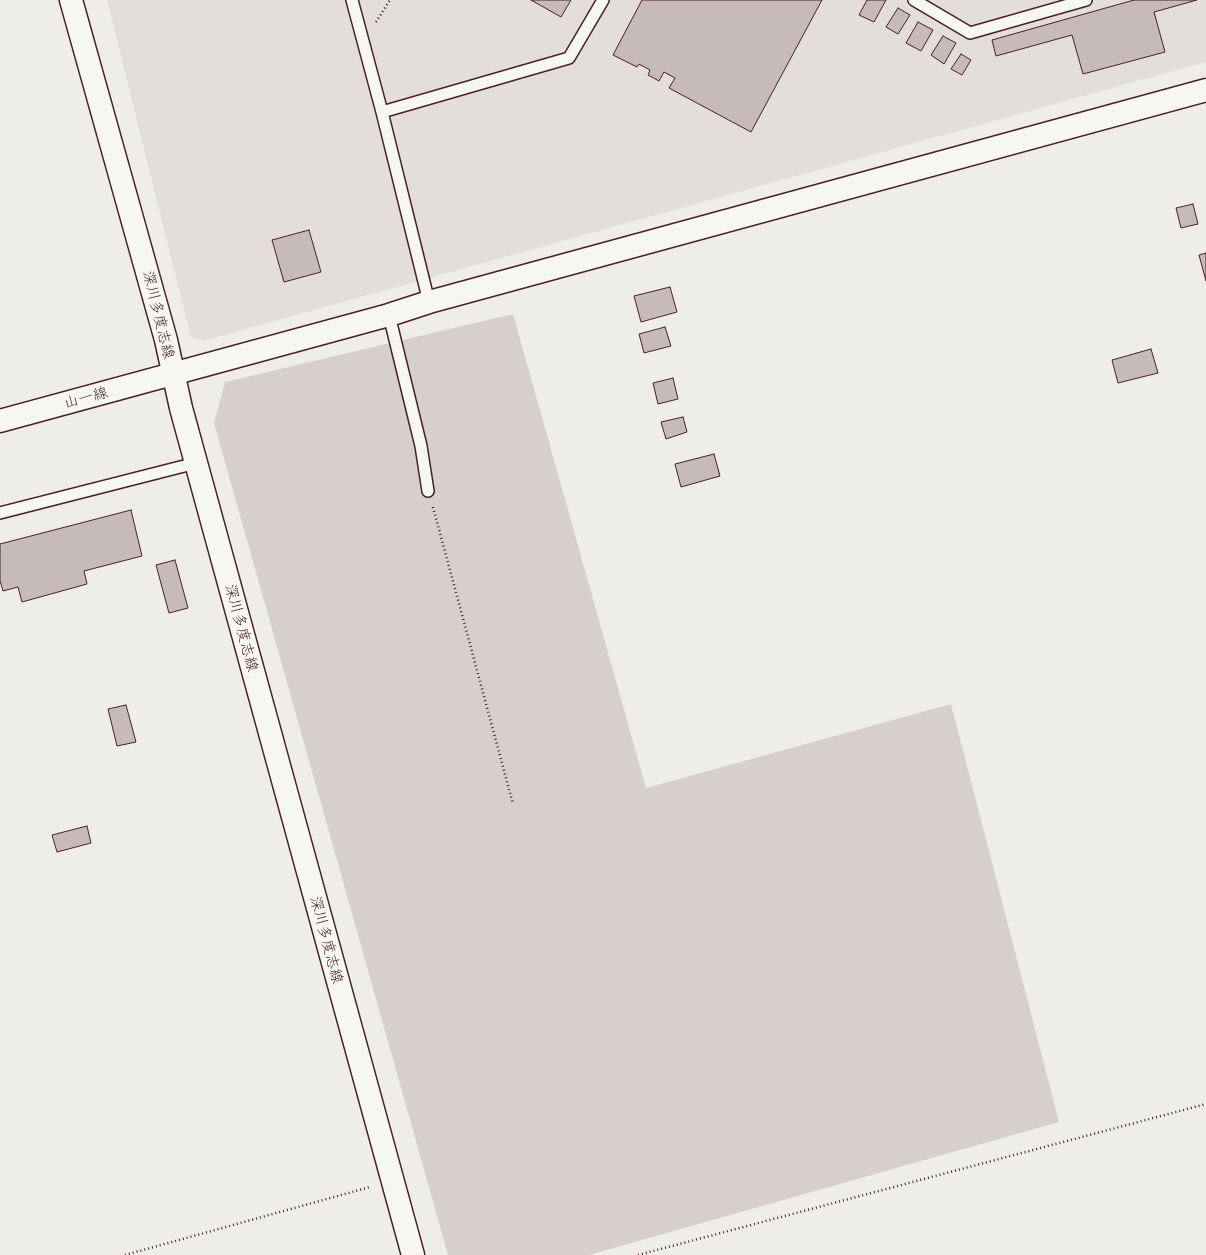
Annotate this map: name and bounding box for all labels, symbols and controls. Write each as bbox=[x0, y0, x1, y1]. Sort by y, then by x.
street label: 深川多度志線 bbox=[138, 269, 178, 361]
street label: 山一線 bbox=[62, 383, 110, 413]
street label: 深川多度志線 bbox=[221, 582, 261, 674]
street label: 深川多度志線 bbox=[306, 894, 346, 986]

